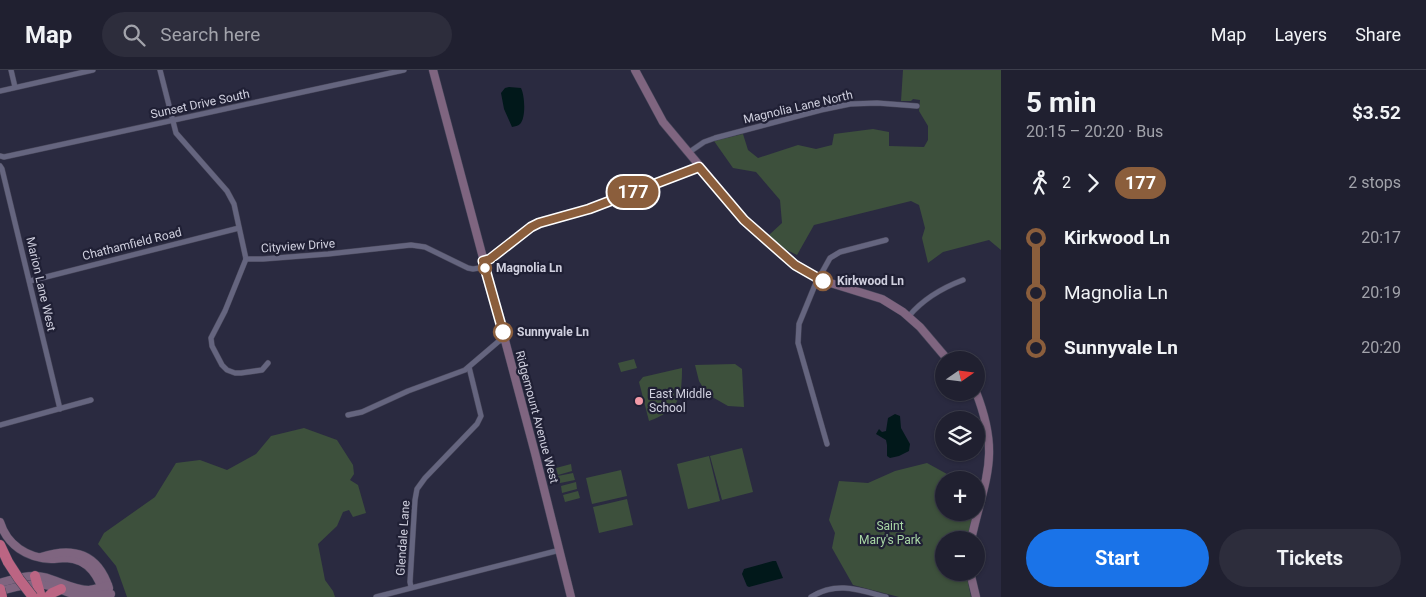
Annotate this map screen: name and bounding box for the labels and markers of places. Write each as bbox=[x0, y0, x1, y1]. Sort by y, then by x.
marker: Magnolia Ln bbox=[478, 261, 492, 275]
place label: Magnolia Ln bbox=[496, 261, 563, 275]
marker: Kirkwood Ln bbox=[813, 271, 833, 291]
place label: Kirkwood Ln bbox=[837, 274, 904, 288]
marker: Sunnyvale Ln bbox=[493, 322, 513, 342]
place label: Sunnyvale Ln bbox=[517, 325, 589, 339]
place label: East Middle School bbox=[649, 387, 712, 415]
marker: East Middle School bbox=[633, 395, 645, 407]

